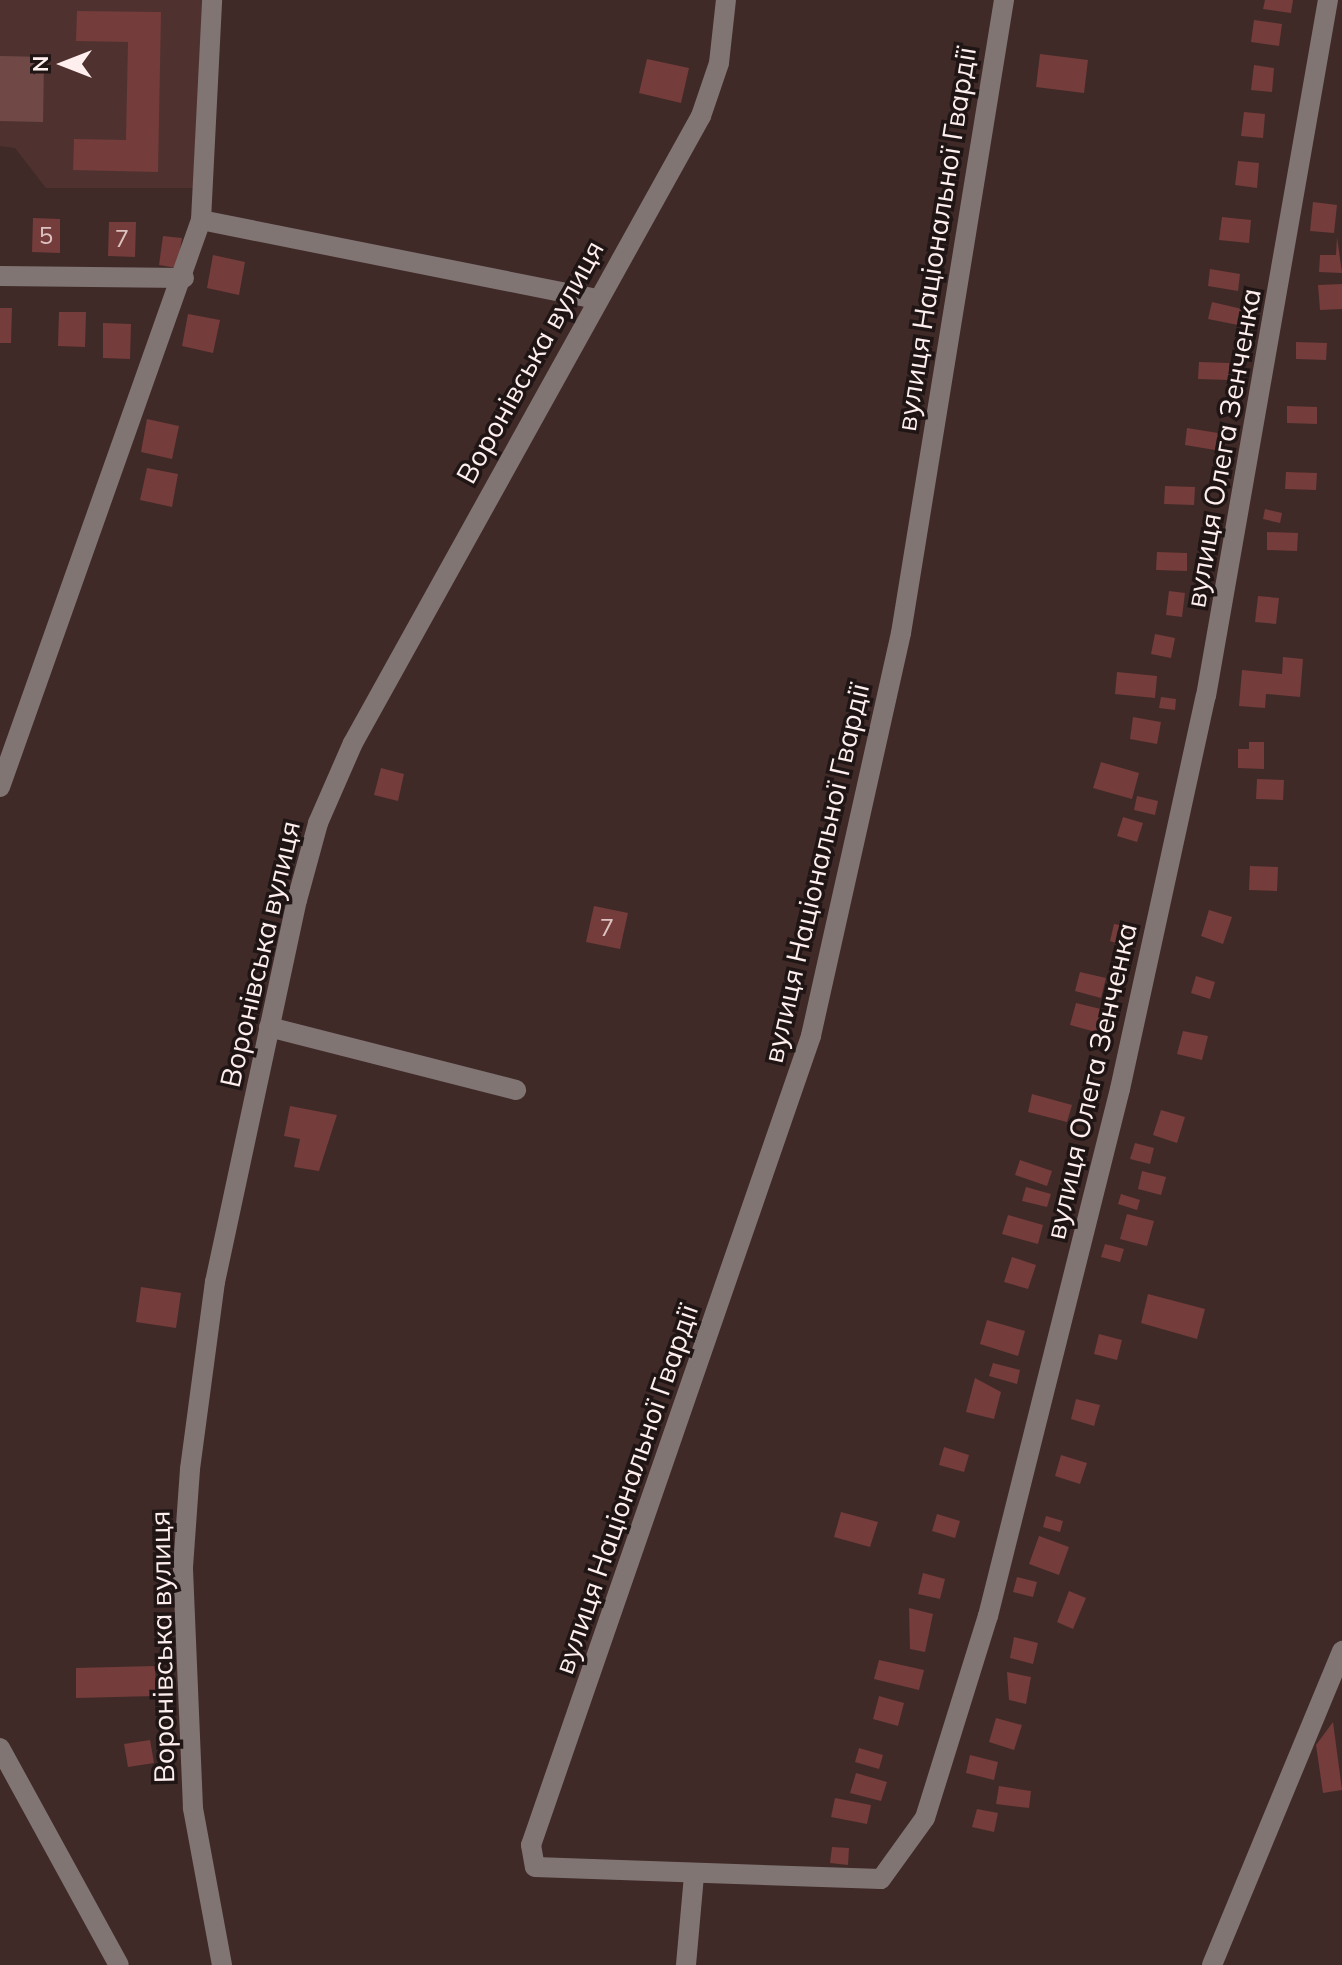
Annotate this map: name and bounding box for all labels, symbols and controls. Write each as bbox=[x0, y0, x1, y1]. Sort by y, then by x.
north arrow bbox=[24, 24, 104, 104]
street label: вулиця Національної Гвардії bbox=[889, 44, 983, 434]
text: N bbox=[26, 56, 54, 72]
house number: 5 bbox=[39, 222, 53, 250]
house number: 7 bbox=[115, 225, 129, 253]
street label: Воронівська вулиця bbox=[449, 235, 611, 489]
street label: вулиця Олега Зенченка bbox=[1178, 286, 1268, 610]
street label: вулиця Національної Гвардії bbox=[756, 680, 876, 1066]
street label: Воронівська вулиця bbox=[213, 817, 307, 1091]
house number: 7 bbox=[600, 914, 614, 942]
street label: вулиця Олега Зенченка bbox=[1038, 920, 1144, 1242]
street label: вулиця Національної Гвардії bbox=[547, 1300, 705, 1678]
street label: Воронівська вулиця bbox=[143, 1511, 181, 1783]

